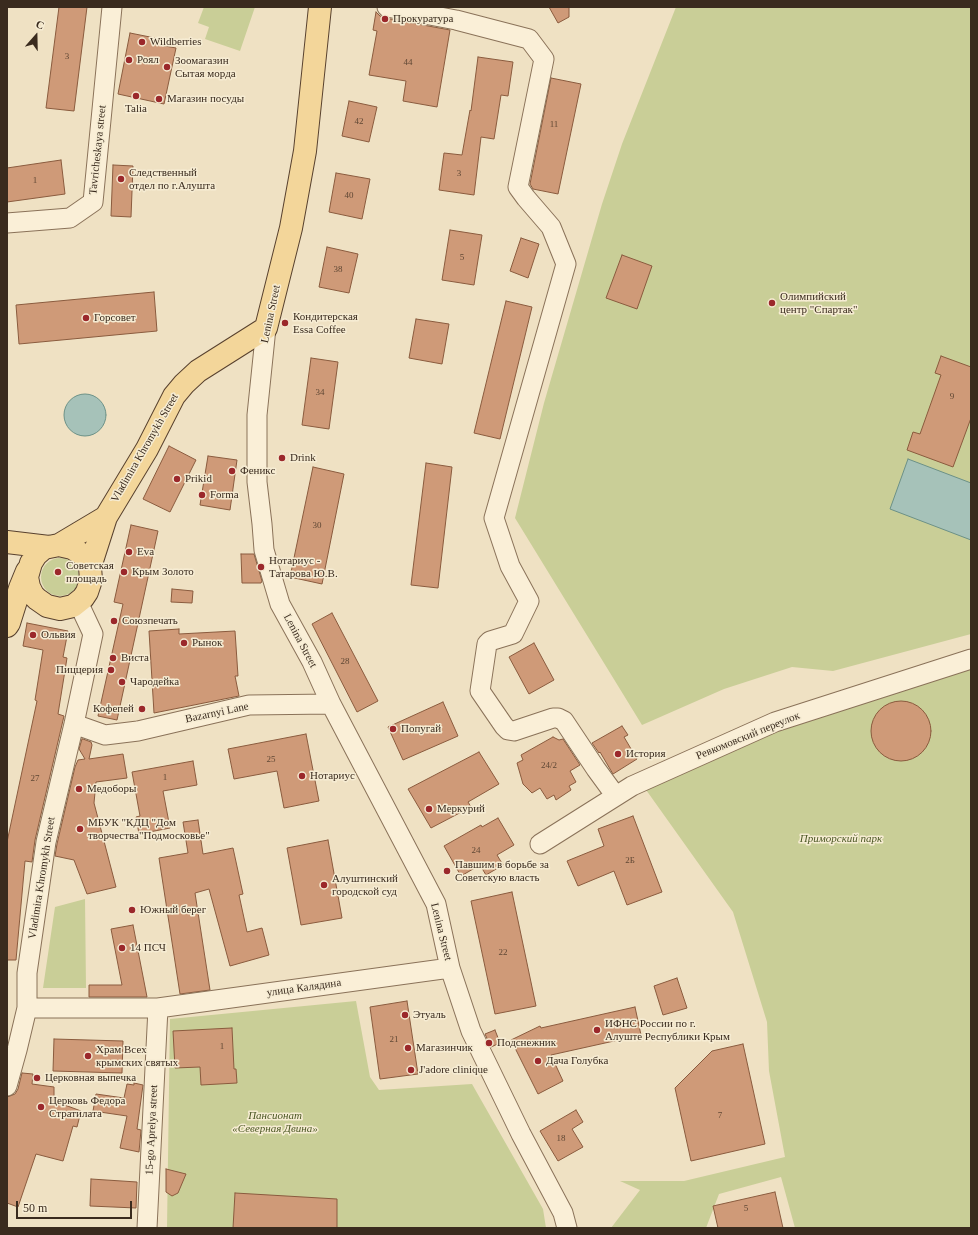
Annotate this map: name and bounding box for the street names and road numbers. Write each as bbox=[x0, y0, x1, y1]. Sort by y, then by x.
street label: Tavricheskaya street bbox=[87, 105, 109, 195]
street label: Lenina Street bbox=[258, 284, 284, 344]
street label: Vladimira Khromykh Street bbox=[108, 391, 182, 505]
street label: Lenina Street bbox=[280, 612, 320, 670]
street label: Bazarnyi Lane bbox=[184, 700, 250, 726]
street label: Ревкомовский переулок bbox=[694, 709, 802, 763]
street label: Vladimira Khromykh Street bbox=[26, 816, 58, 940]
street label: Lenina Street bbox=[427, 902, 455, 962]
street label: улица Калядина bbox=[266, 976, 342, 1000]
street label: 15-go Aprelya street bbox=[143, 1085, 161, 1175]

